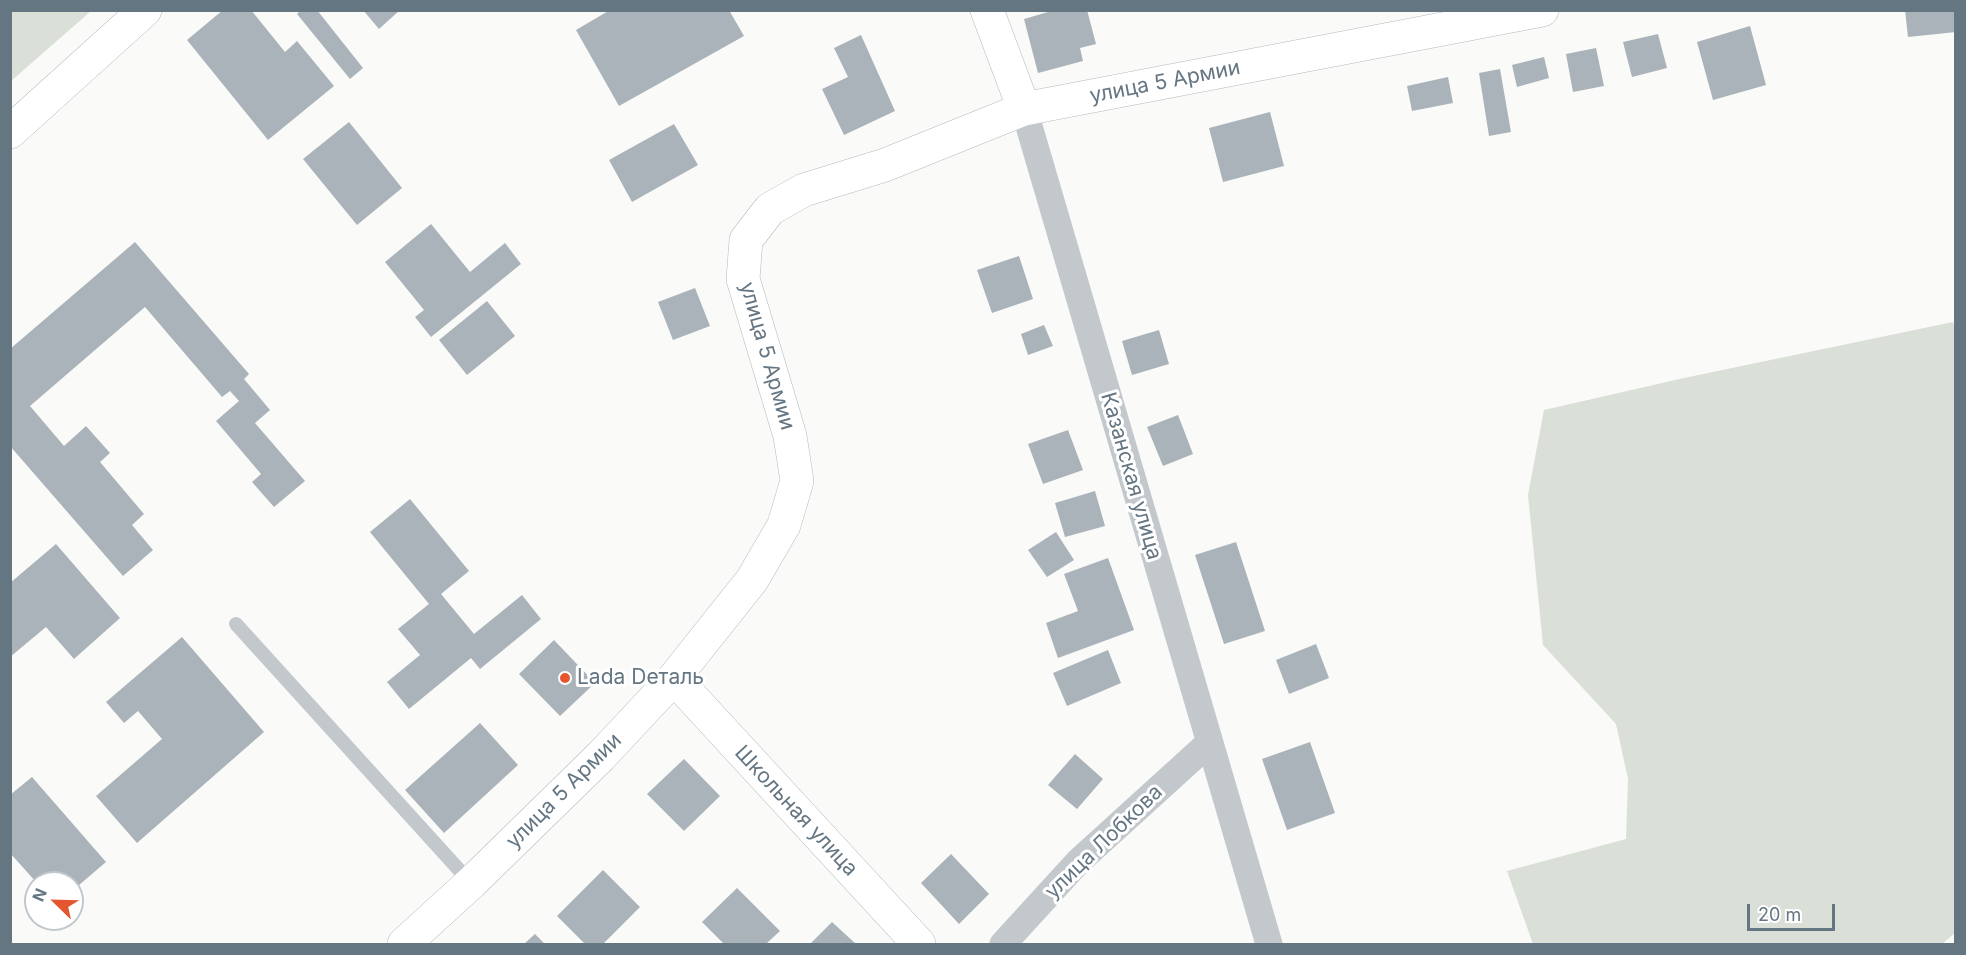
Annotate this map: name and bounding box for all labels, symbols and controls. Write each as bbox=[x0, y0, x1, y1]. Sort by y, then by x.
street label: улица 5 Армии bbox=[1088, 55, 1242, 109]
street label: улица 5 Армии bbox=[734, 279, 800, 433]
street label: Казанская улица bbox=[1095, 389, 1167, 563]
place label: Lada Dеталь bbox=[577, 665, 704, 691]
marker: Lada Dеталь bbox=[558, 671, 572, 685]
street label: улица 5 Армии bbox=[501, 728, 627, 854]
street label: Школьная улица bbox=[729, 741, 863, 881]
street label: улица Лобкова bbox=[1040, 780, 1168, 904]
north arrow bbox=[24, 871, 84, 931]
text: N bbox=[28, 885, 51, 904]
scale bar bbox=[1750, 892, 1838, 930]
text: 20 m bbox=[1758, 904, 1801, 925]

